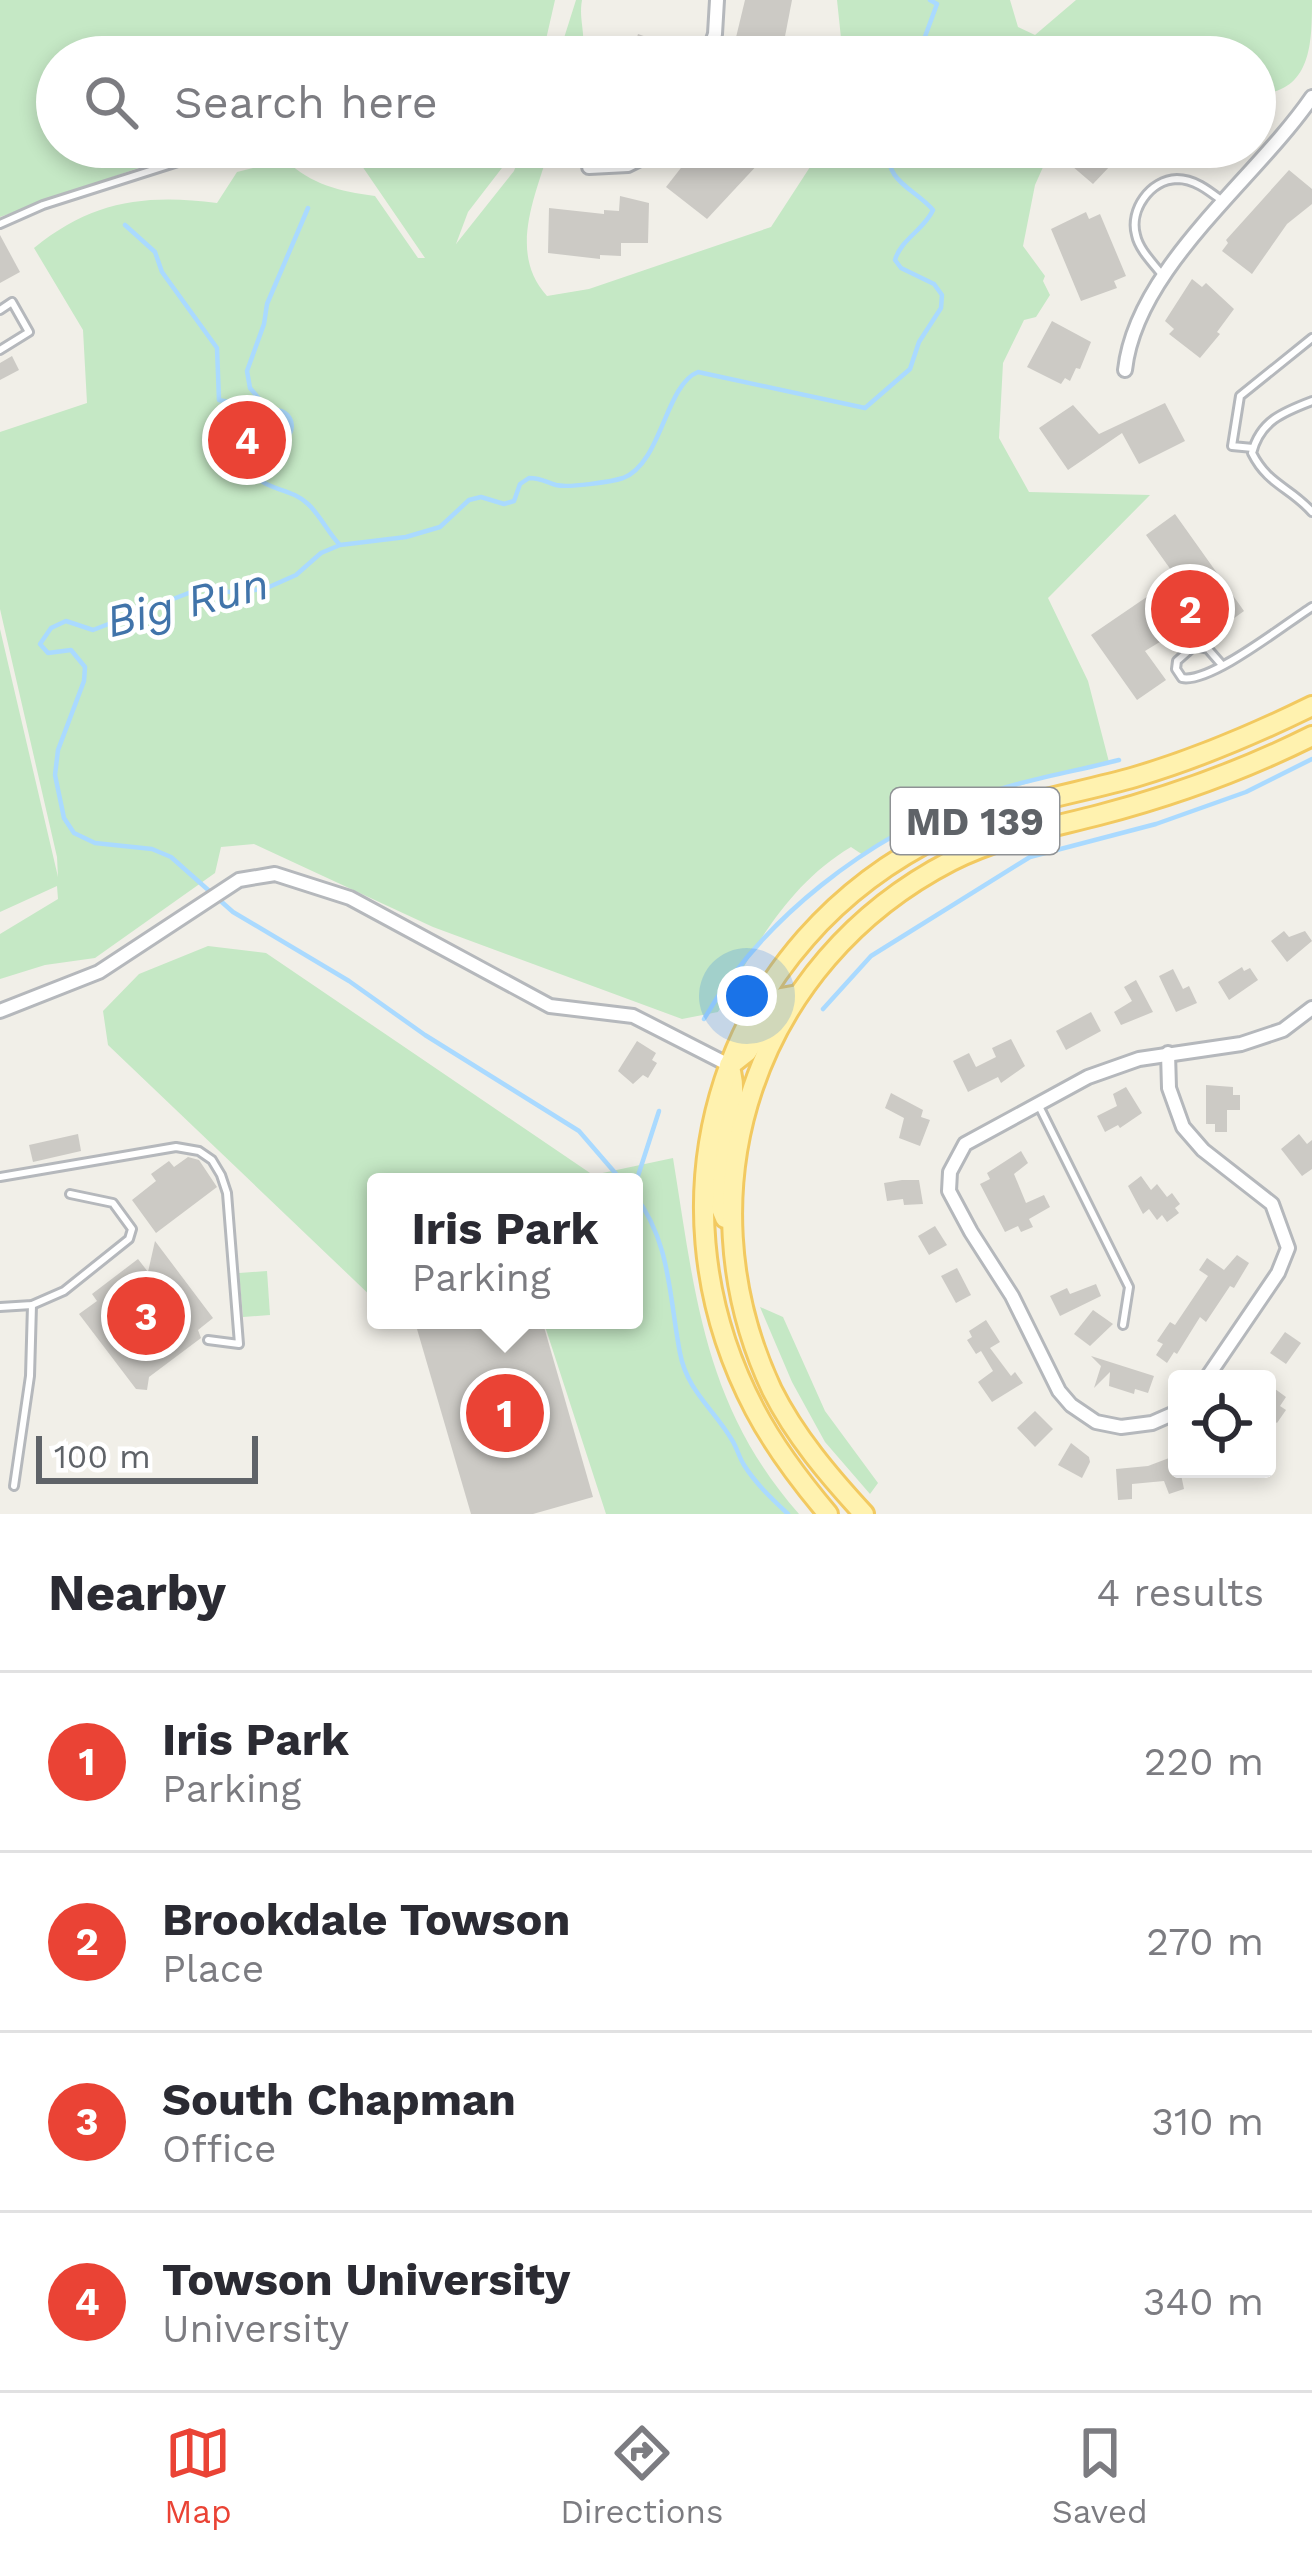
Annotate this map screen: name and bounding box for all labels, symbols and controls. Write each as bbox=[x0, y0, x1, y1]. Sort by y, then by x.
search box bbox=[36, 36, 1276, 168]
icon: search bbox=[78, 69, 144, 135]
text: Search here bbox=[174, 76, 438, 129]
pin: 4 bbox=[208, 395, 286, 485]
water label: Big Run bbox=[100, 557, 274, 648]
pin: 2 bbox=[1151, 564, 1229, 654]
road number: MD 139 bbox=[891, 788, 1059, 854]
your location bbox=[717, 966, 777, 1026]
popup bbox=[367, 1173, 643, 1329]
text: Iris Park bbox=[412, 1202, 598, 1255]
text: Parking bbox=[412, 1255, 551, 1300]
pin: 3 bbox=[107, 1271, 185, 1361]
pin: 1 bbox=[466, 1368, 544, 1458]
map controls bbox=[1168, 1370, 1276, 1478]
button: locate bbox=[1168, 1370, 1276, 1478]
scale bar bbox=[36, 1430, 258, 1483]
text: 100 m bbox=[54, 1437, 151, 1476]
text: Nearby bbox=[48, 1563, 226, 1622]
text: 4 results bbox=[1096, 1570, 1264, 1615]
text: Iris Park bbox=[162, 1713, 349, 1766]
text: 1 bbox=[79, 1739, 95, 1784]
text: 220 m bbox=[1144, 1739, 1264, 1784]
text: Parking bbox=[162, 1766, 301, 1811]
text: Brookdale Towson bbox=[162, 1893, 570, 1946]
text: 2 bbox=[75, 1919, 99, 1964]
text: 270 m bbox=[1146, 1919, 1264, 1964]
text: Place bbox=[162, 1946, 264, 1991]
text: South Chapman bbox=[162, 2073, 516, 2126]
text: 3 bbox=[75, 2099, 99, 2144]
text: 310 m bbox=[1151, 2099, 1264, 2144]
text: Office bbox=[162, 2126, 277, 2171]
text: Towson University bbox=[162, 2253, 570, 2306]
text: 4 bbox=[74, 2279, 100, 2324]
text: 340 m bbox=[1143, 2279, 1264, 2324]
text: University bbox=[162, 2306, 349, 2351]
tab: Map bbox=[164, 2420, 232, 2531]
tab: Directions bbox=[560, 2420, 723, 2531]
tab: Saved bbox=[1052, 2420, 1148, 2531]

